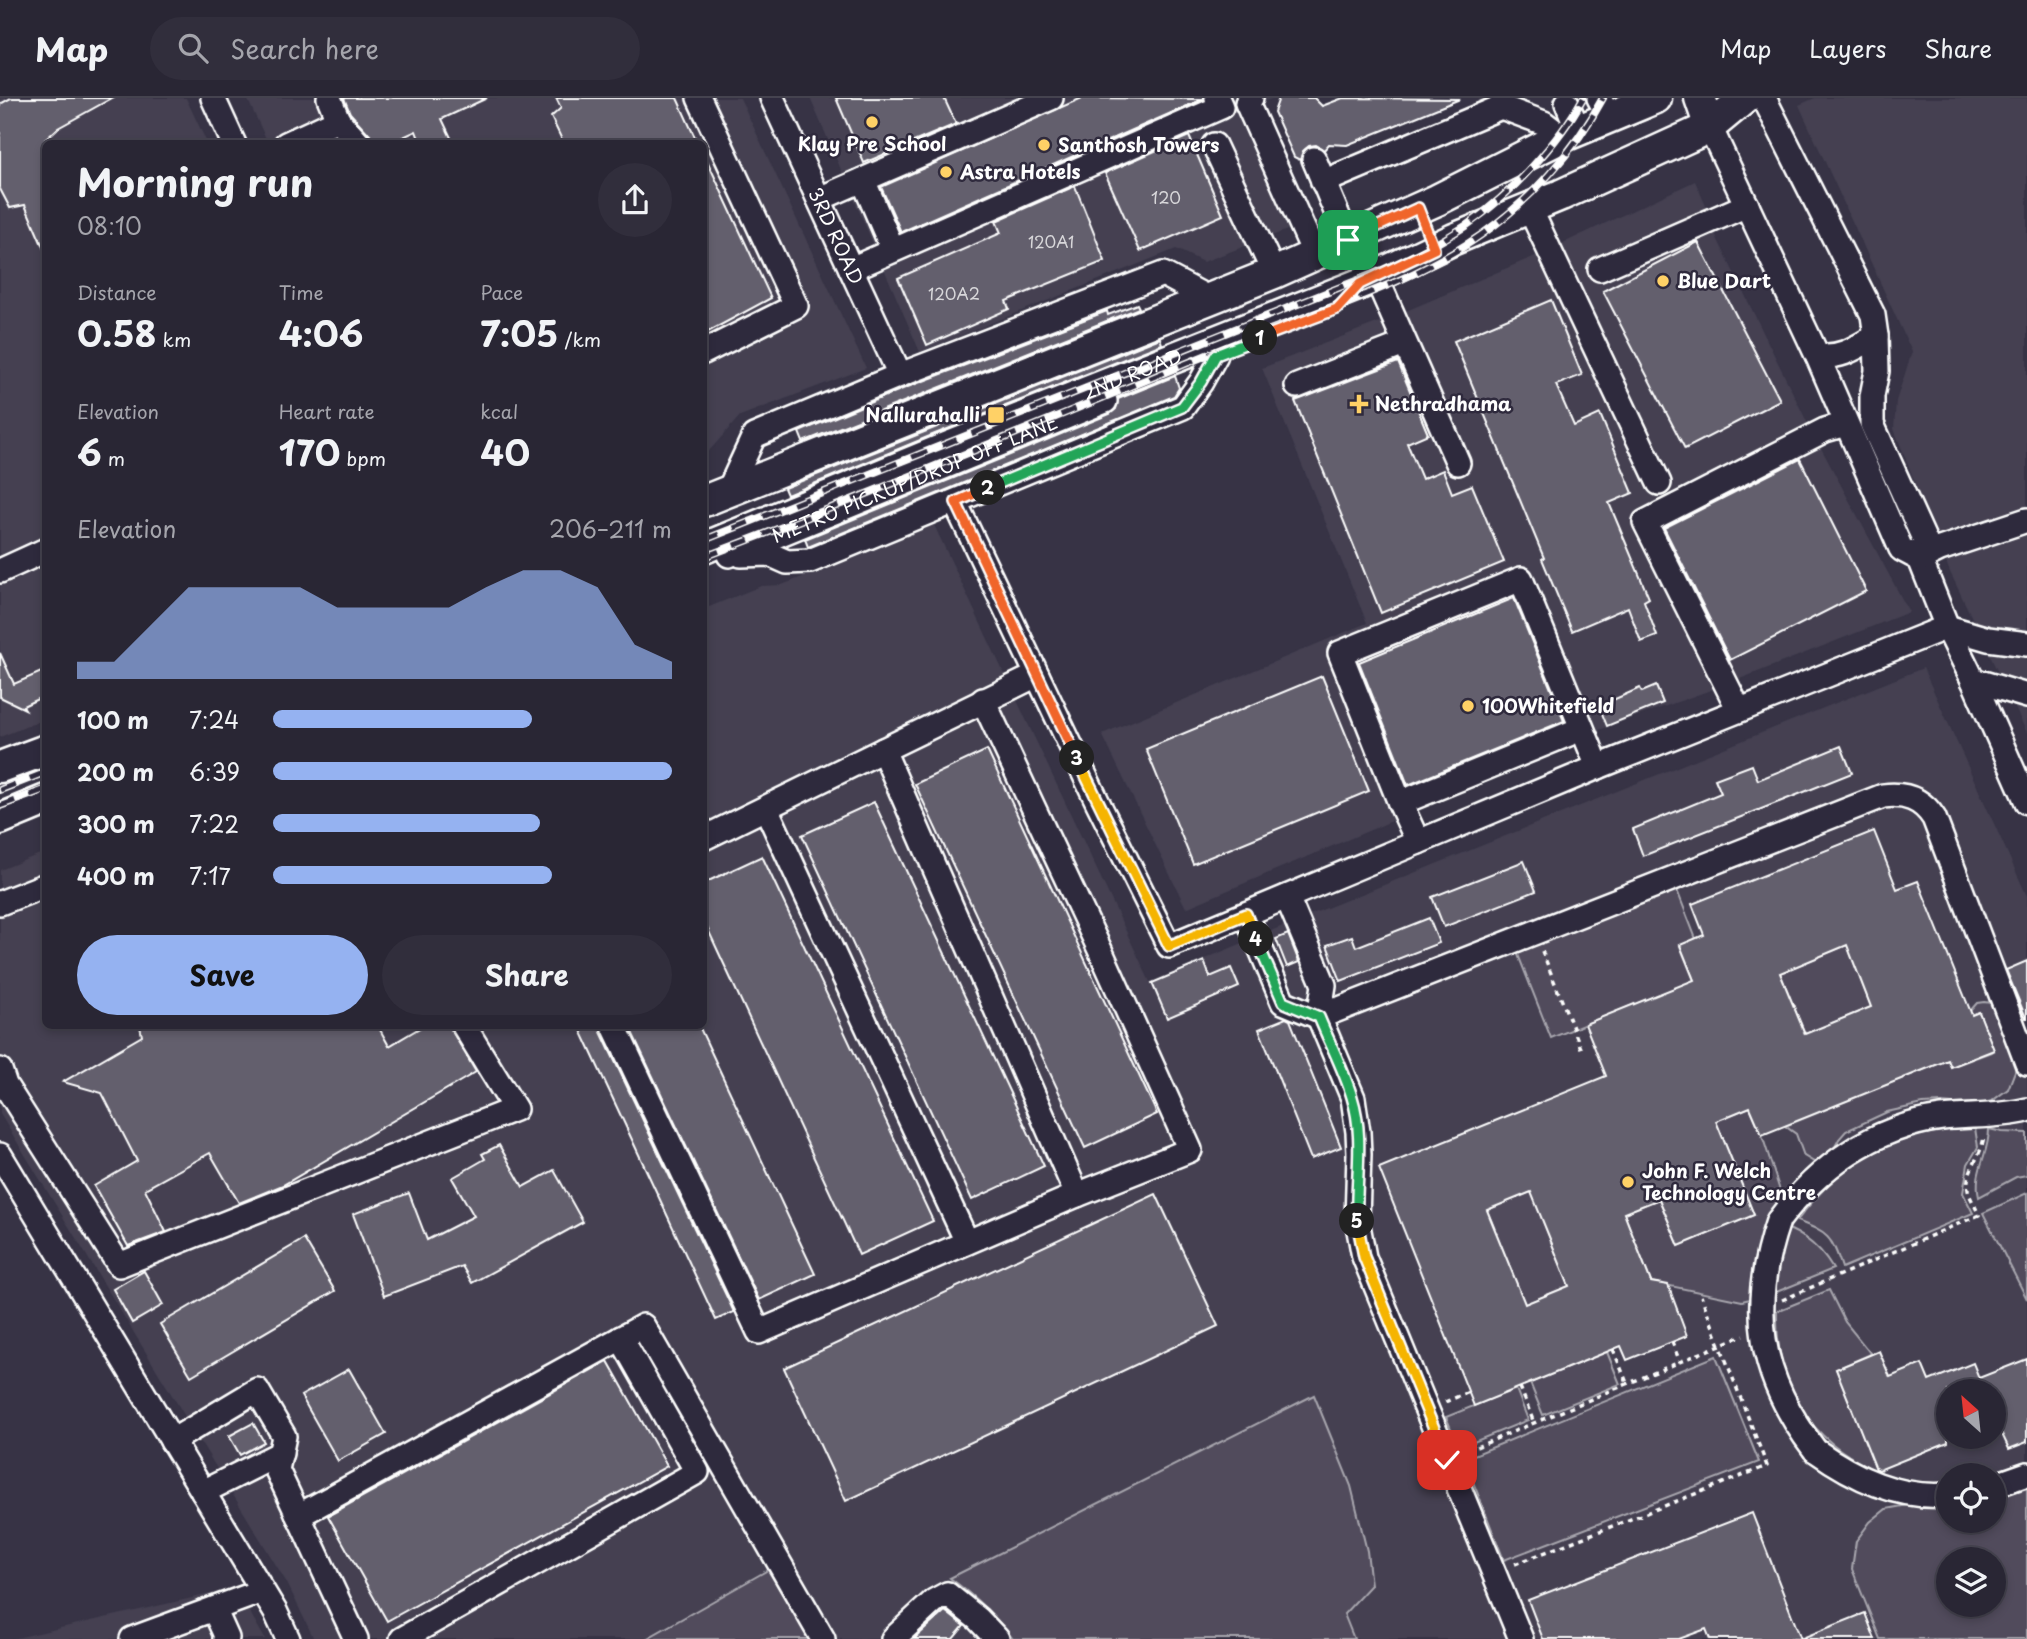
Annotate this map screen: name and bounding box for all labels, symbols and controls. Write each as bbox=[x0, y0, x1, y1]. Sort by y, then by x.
search box bbox=[150, 17, 640, 80]
text: Map bbox=[35, 23, 108, 73]
icon: search bbox=[174, 29, 212, 67]
text: Search here bbox=[230, 29, 379, 68]
text: Map bbox=[1720, 30, 1771, 66]
text: Layers bbox=[1809, 30, 1886, 66]
text: Share bbox=[1924, 30, 1992, 66]
marker: Klay Pre School bbox=[864, 114, 880, 130]
place label: Klay Pre School bbox=[798, 129, 946, 157]
place label: Santhosh Towers bbox=[1058, 130, 1219, 158]
marker: Santhosh Towers bbox=[1036, 137, 1052, 153]
text: Morning run bbox=[77, 153, 313, 210]
place label: Astra Hotels bbox=[959, 157, 1081, 185]
button: share bbox=[598, 163, 672, 237]
marker: Astra Hotels bbox=[938, 164, 954, 180]
street label: 3RD ROAD bbox=[802, 183, 871, 289]
house number: 120 bbox=[1151, 185, 1181, 209]
text: 08:10 bbox=[77, 208, 142, 243]
pin bbox=[1318, 210, 1378, 270]
icon: arrive bbox=[1329, 221, 1367, 259]
house number: 120A1 bbox=[1028, 229, 1074, 253]
place label: Blue Dart bbox=[1677, 266, 1771, 294]
marker: Blue Dart bbox=[1655, 273, 1671, 289]
text: Distance bbox=[77, 278, 157, 306]
text: Time bbox=[279, 278, 324, 306]
text: Pace bbox=[480, 278, 523, 306]
house number: 120A2 bbox=[928, 281, 980, 305]
text: 0.58 bbox=[77, 306, 156, 359]
text: 4:06 bbox=[279, 306, 363, 359]
text: 7:05 bbox=[480, 306, 558, 359]
pin: 1 bbox=[1242, 320, 1278, 356]
text: 1 bbox=[1255, 323, 1264, 351]
text: km bbox=[156, 325, 191, 353]
text: /km bbox=[558, 325, 601, 353]
street label: 2ND ROAD bbox=[1077, 341, 1186, 406]
place label: Nethradhama bbox=[1375, 389, 1511, 417]
marker: Nethradhama bbox=[1349, 394, 1369, 414]
text: Elevation bbox=[77, 397, 159, 425]
text: Heart rate bbox=[279, 397, 375, 425]
text: kcal bbox=[480, 397, 518, 425]
place label: Nallurahalli bbox=[866, 400, 980, 428]
marker: Nallurahalli bbox=[986, 405, 1006, 425]
street label: METRO PICKUP/DROP OFF LANE bbox=[767, 407, 1062, 549]
text: 6 bbox=[77, 425, 102, 478]
text: 170 bbox=[279, 425, 340, 478]
text: 40 bbox=[480, 425, 530, 478]
text: m bbox=[102, 444, 125, 472]
text: bpm bbox=[340, 444, 386, 472]
pin: 2 bbox=[970, 470, 1006, 506]
text: 2 bbox=[981, 473, 994, 501]
text: Elevation bbox=[77, 511, 176, 546]
text: 206–211 m bbox=[549, 511, 672, 546]
place label: 100Whitefield bbox=[1482, 691, 1614, 719]
marker: 100Whitefield bbox=[1460, 698, 1476, 714]
text: 100 m bbox=[77, 702, 149, 737]
text: 7:24 bbox=[189, 702, 239, 737]
pin: 3 bbox=[1060, 740, 1094, 776]
text: 3 bbox=[1070, 743, 1083, 771]
text: 200 m bbox=[77, 754, 154, 789]
text: 6:39 bbox=[189, 754, 240, 789]
text: 300 m bbox=[77, 806, 155, 841]
text: 7:22 bbox=[189, 806, 239, 841]
text: 400 m bbox=[77, 858, 155, 893]
text: 7:17 bbox=[189, 858, 231, 893]
pin: 4 bbox=[1238, 922, 1274, 956]
text: 4 bbox=[1249, 924, 1262, 952]
button: Save bbox=[77, 935, 368, 1015]
button: Share bbox=[382, 935, 672, 1015]
place label: John F. Welch Technology Centre bbox=[1642, 1156, 1816, 1206]
marker: John F. Welch Technology Centre bbox=[1620, 1174, 1636, 1190]
pin: 5 bbox=[1340, 1204, 1374, 1238]
text: 5 bbox=[1350, 1206, 1363, 1234]
north arrow bbox=[1936, 1379, 2006, 1449]
map controls bbox=[1936, 1379, 2006, 1617]
pin bbox=[1417, 1430, 1477, 1490]
icon: check bbox=[1428, 1441, 1466, 1479]
button: locate bbox=[1936, 1463, 2006, 1533]
button: layers bbox=[1936, 1547, 2006, 1617]

